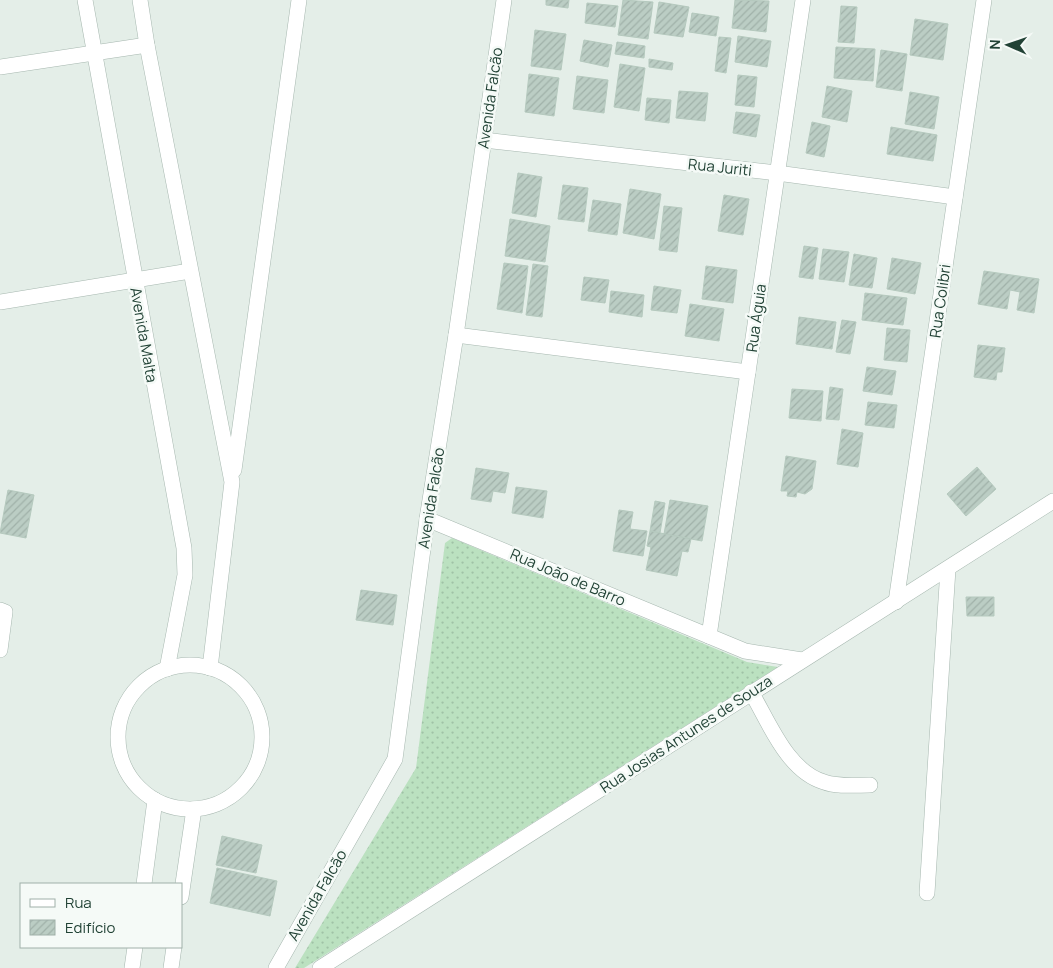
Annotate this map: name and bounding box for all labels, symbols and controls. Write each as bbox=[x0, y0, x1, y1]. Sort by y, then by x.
north arrow bbox=[983, 20, 1033, 70]
text: N bbox=[985, 39, 1004, 50]
street label: Avenida Falcão bbox=[473, 46, 508, 150]
street label: Rua Juriti bbox=[687, 153, 753, 181]
street label: Rua Colibri bbox=[924, 263, 956, 339]
street label: Rua Águia bbox=[741, 282, 771, 354]
street label: Avenida Malta bbox=[125, 286, 163, 384]
street label: Avenida Falcão bbox=[413, 446, 449, 550]
street label: Rua João de Barro bbox=[507, 543, 629, 611]
street label: Rua Josias Antunes de Souza bbox=[596, 670, 776, 798]
street label: Avenida Falcão bbox=[282, 846, 352, 944]
legend bbox=[20, 883, 182, 948]
text: Rua bbox=[65, 892, 92, 913]
text: Edifício bbox=[65, 917, 116, 938]

